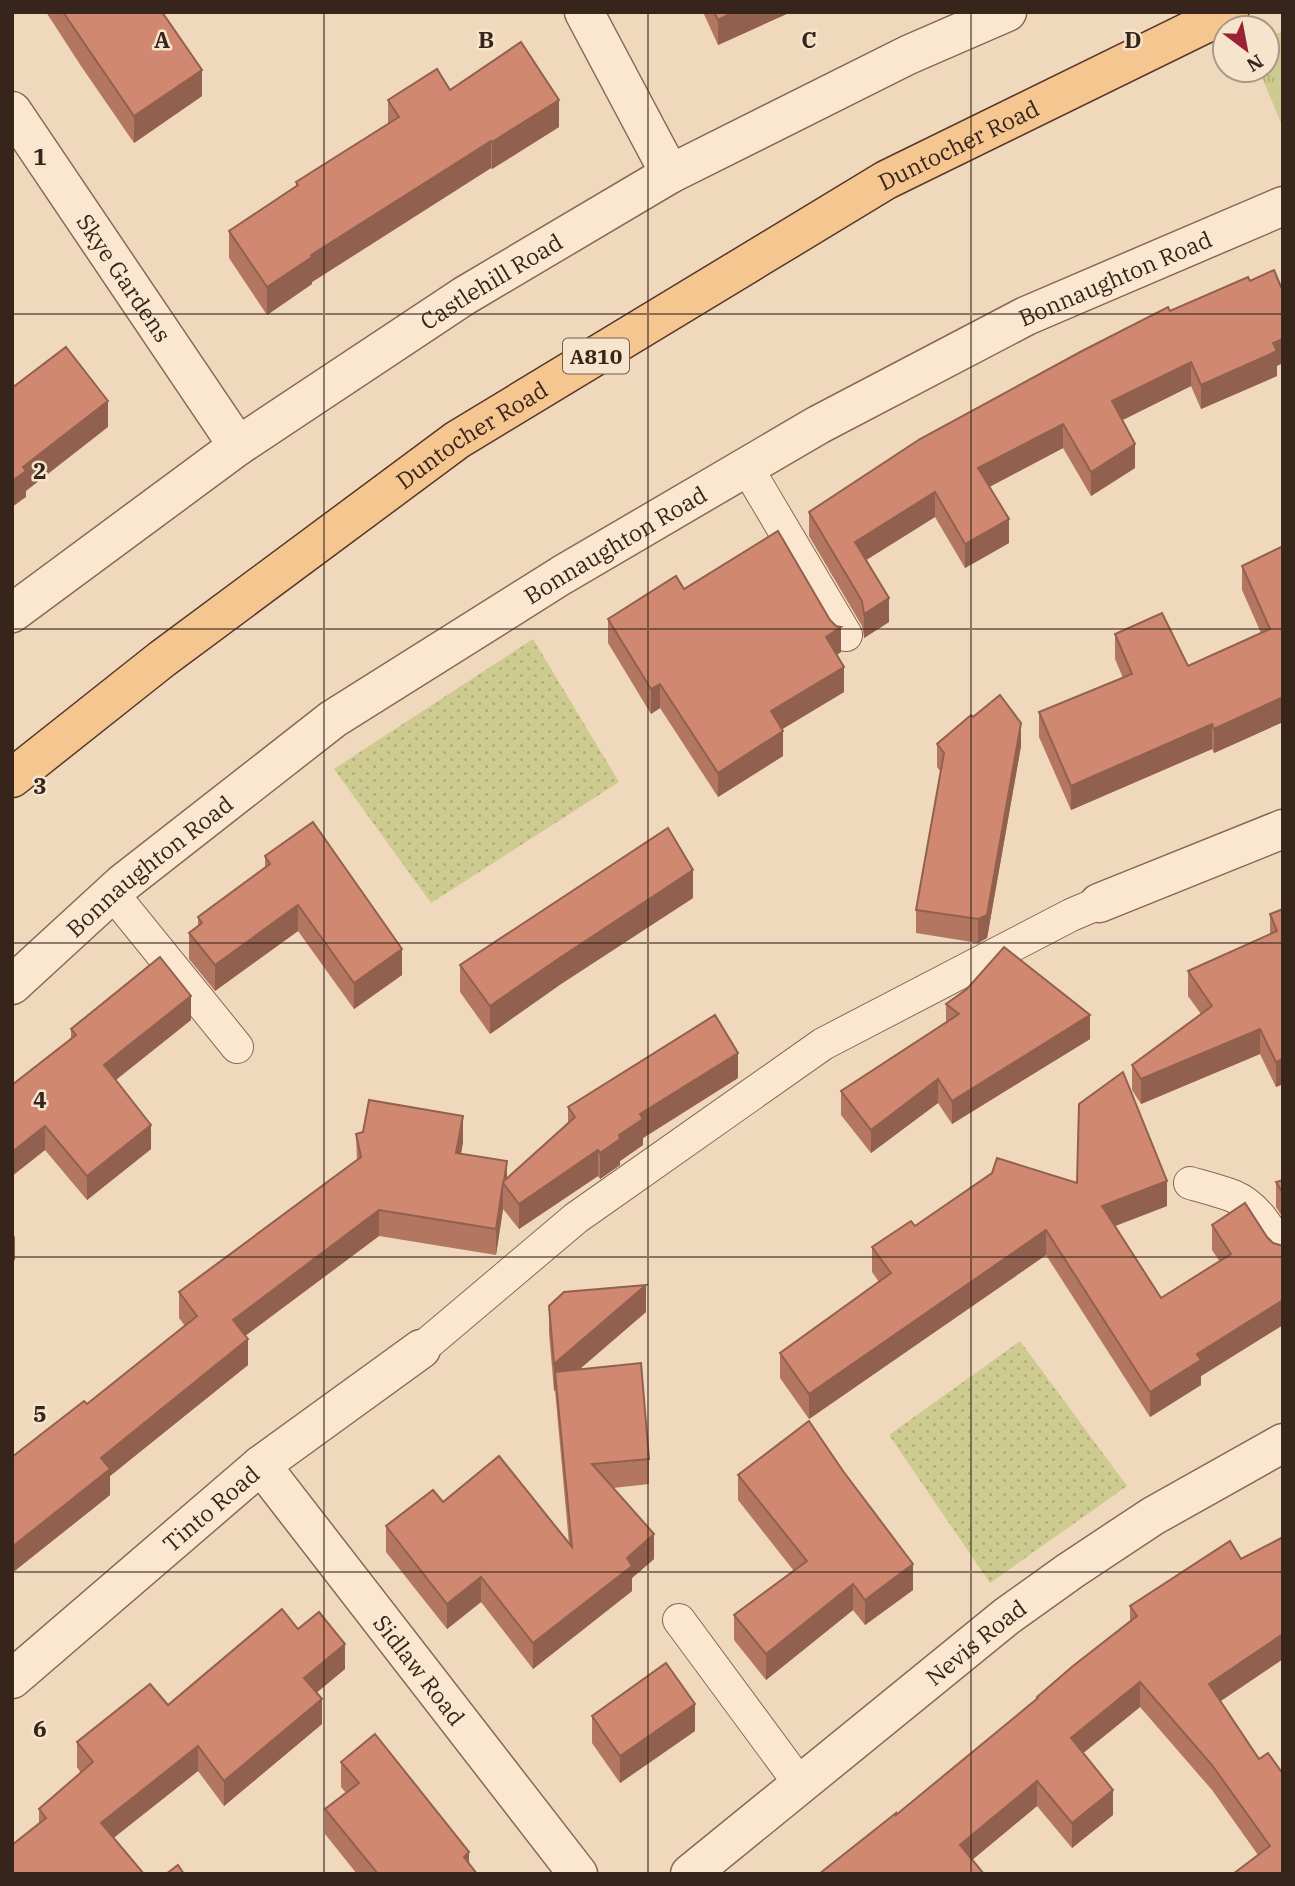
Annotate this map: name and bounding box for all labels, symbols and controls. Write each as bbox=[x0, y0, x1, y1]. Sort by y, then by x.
north arrow bbox=[1211, 14, 1281, 84]
text: A bbox=[154, 24, 170, 54]
text: B bbox=[478, 24, 494, 54]
text: C bbox=[801, 24, 817, 54]
text: D bbox=[1124, 24, 1142, 54]
text: N bbox=[1242, 49, 1268, 78]
street label: Duntocher Road bbox=[873, 93, 1044, 197]
text: 1 bbox=[33, 141, 47, 171]
street label: Skye Gardens bbox=[70, 208, 178, 348]
street label: Bonnaughton Road bbox=[1014, 223, 1216, 333]
street label: Castlehill Road bbox=[414, 226, 568, 336]
road number: A810 bbox=[563, 338, 629, 374]
street label: Duntocher Road bbox=[390, 374, 553, 495]
text: 2 bbox=[33, 455, 47, 485]
street label: Bonnaughton Road bbox=[518, 479, 712, 610]
text: 3 bbox=[33, 770, 47, 800]
street label: Bonnaughton Road bbox=[60, 788, 239, 943]
text: 4 bbox=[33, 1084, 47, 1114]
text: 5 bbox=[33, 1398, 47, 1428]
street label: Tinto Road bbox=[156, 1458, 265, 1558]
street label: Nevis Road bbox=[919, 1592, 1032, 1692]
street label: Sidlaw Road bbox=[367, 1608, 472, 1731]
text: 6 bbox=[33, 1713, 47, 1743]

